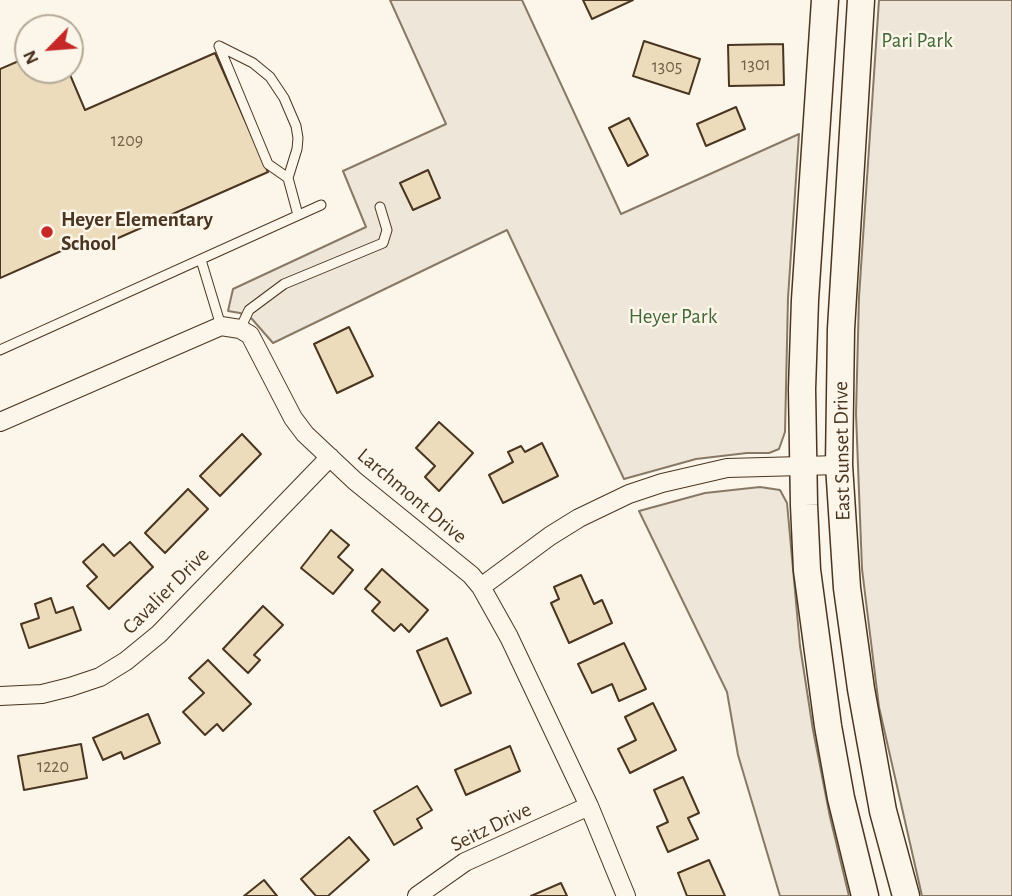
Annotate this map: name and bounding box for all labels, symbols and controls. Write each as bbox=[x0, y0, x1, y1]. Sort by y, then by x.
north arrow bbox=[14, 14, 84, 84]
park label: Pari Park bbox=[881, 28, 953, 54]
text: N bbox=[20, 47, 43, 67]
house number: 1301 bbox=[741, 54, 771, 76]
house number: 1305 bbox=[652, 56, 682, 78]
house number: 1209 bbox=[111, 130, 143, 152]
place label: Heyer Elementary School bbox=[61, 207, 213, 257]
marker: Heyer Elementary School bbox=[39, 224, 55, 240]
park label: Heyer Park bbox=[629, 304, 717, 330]
street label: East Sunset Drive bbox=[828, 381, 856, 521]
street label: Larchmont Drive bbox=[352, 443, 472, 549]
street label: Cavalier Drive bbox=[117, 542, 215, 640]
house number: 1220 bbox=[37, 756, 69, 778]
street label: Seitz Drive bbox=[446, 797, 536, 857]

